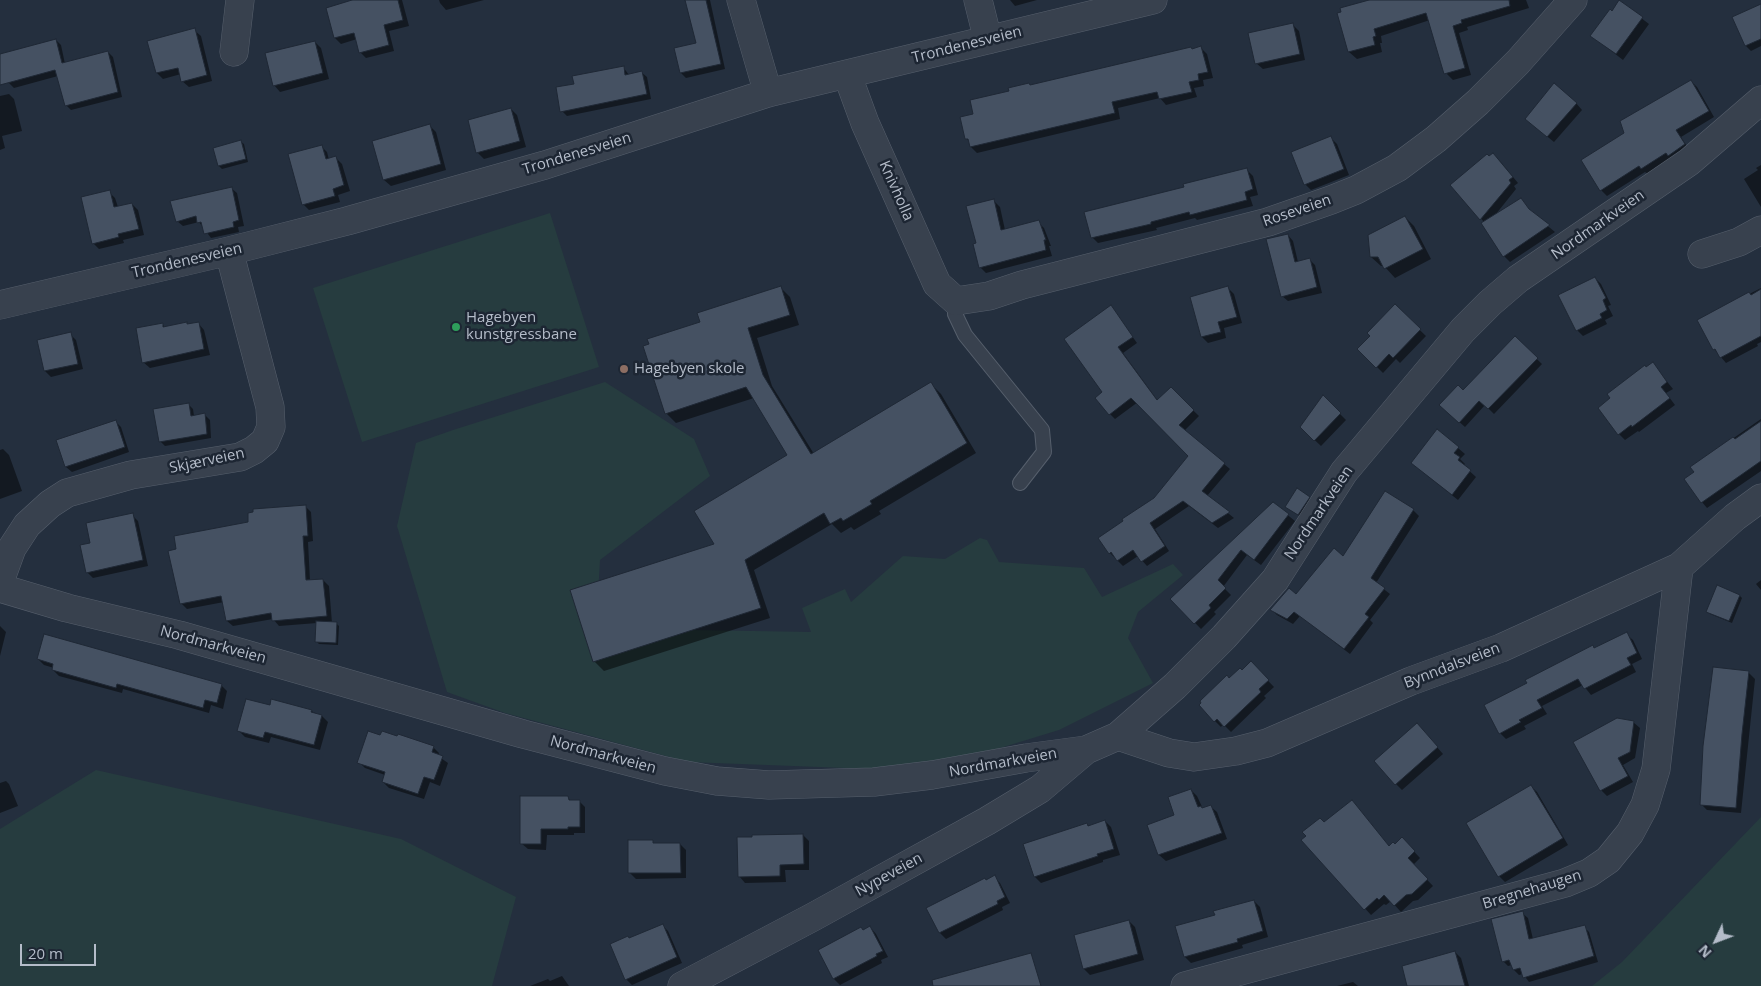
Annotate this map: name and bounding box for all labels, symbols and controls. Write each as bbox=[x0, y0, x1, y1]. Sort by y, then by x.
street label: Trondenesveien bbox=[910, 23, 1024, 67]
street label: Trondenesveien bbox=[521, 129, 633, 179]
street label: Knivholla bbox=[875, 158, 917, 224]
street label: Nordmarkveien bbox=[1548, 186, 1648, 264]
street label: Roseveien bbox=[1260, 191, 1334, 231]
street label: Trondenesveien bbox=[130, 240, 244, 282]
place label: Hagebyen kunstgressbane bbox=[466, 309, 577, 344]
marker: Hagebyen kunstgressbane bbox=[450, 321, 462, 333]
place label: Hagebyen skole bbox=[634, 360, 744, 378]
marker: Hagebyen skole bbox=[618, 363, 630, 375]
street label: Skjærveien bbox=[168, 444, 246, 478]
street label: Nordmarkveien bbox=[1281, 463, 1357, 563]
street label: Nordmarkveien bbox=[158, 622, 268, 668]
street label: Bynndalsveien bbox=[1401, 639, 1503, 693]
street label: Nordmarkveien bbox=[548, 732, 658, 778]
street label: Nordmarkveien bbox=[948, 745, 1058, 781]
street label: Nypeveien bbox=[852, 849, 926, 901]
street label: Bregnehaugen bbox=[1480, 866, 1584, 914]
north arrow bbox=[1691, 916, 1741, 966]
scale bar bbox=[22, 934, 99, 966]
text: N bbox=[1694, 941, 1716, 962]
text: 20 m bbox=[28, 943, 63, 963]

